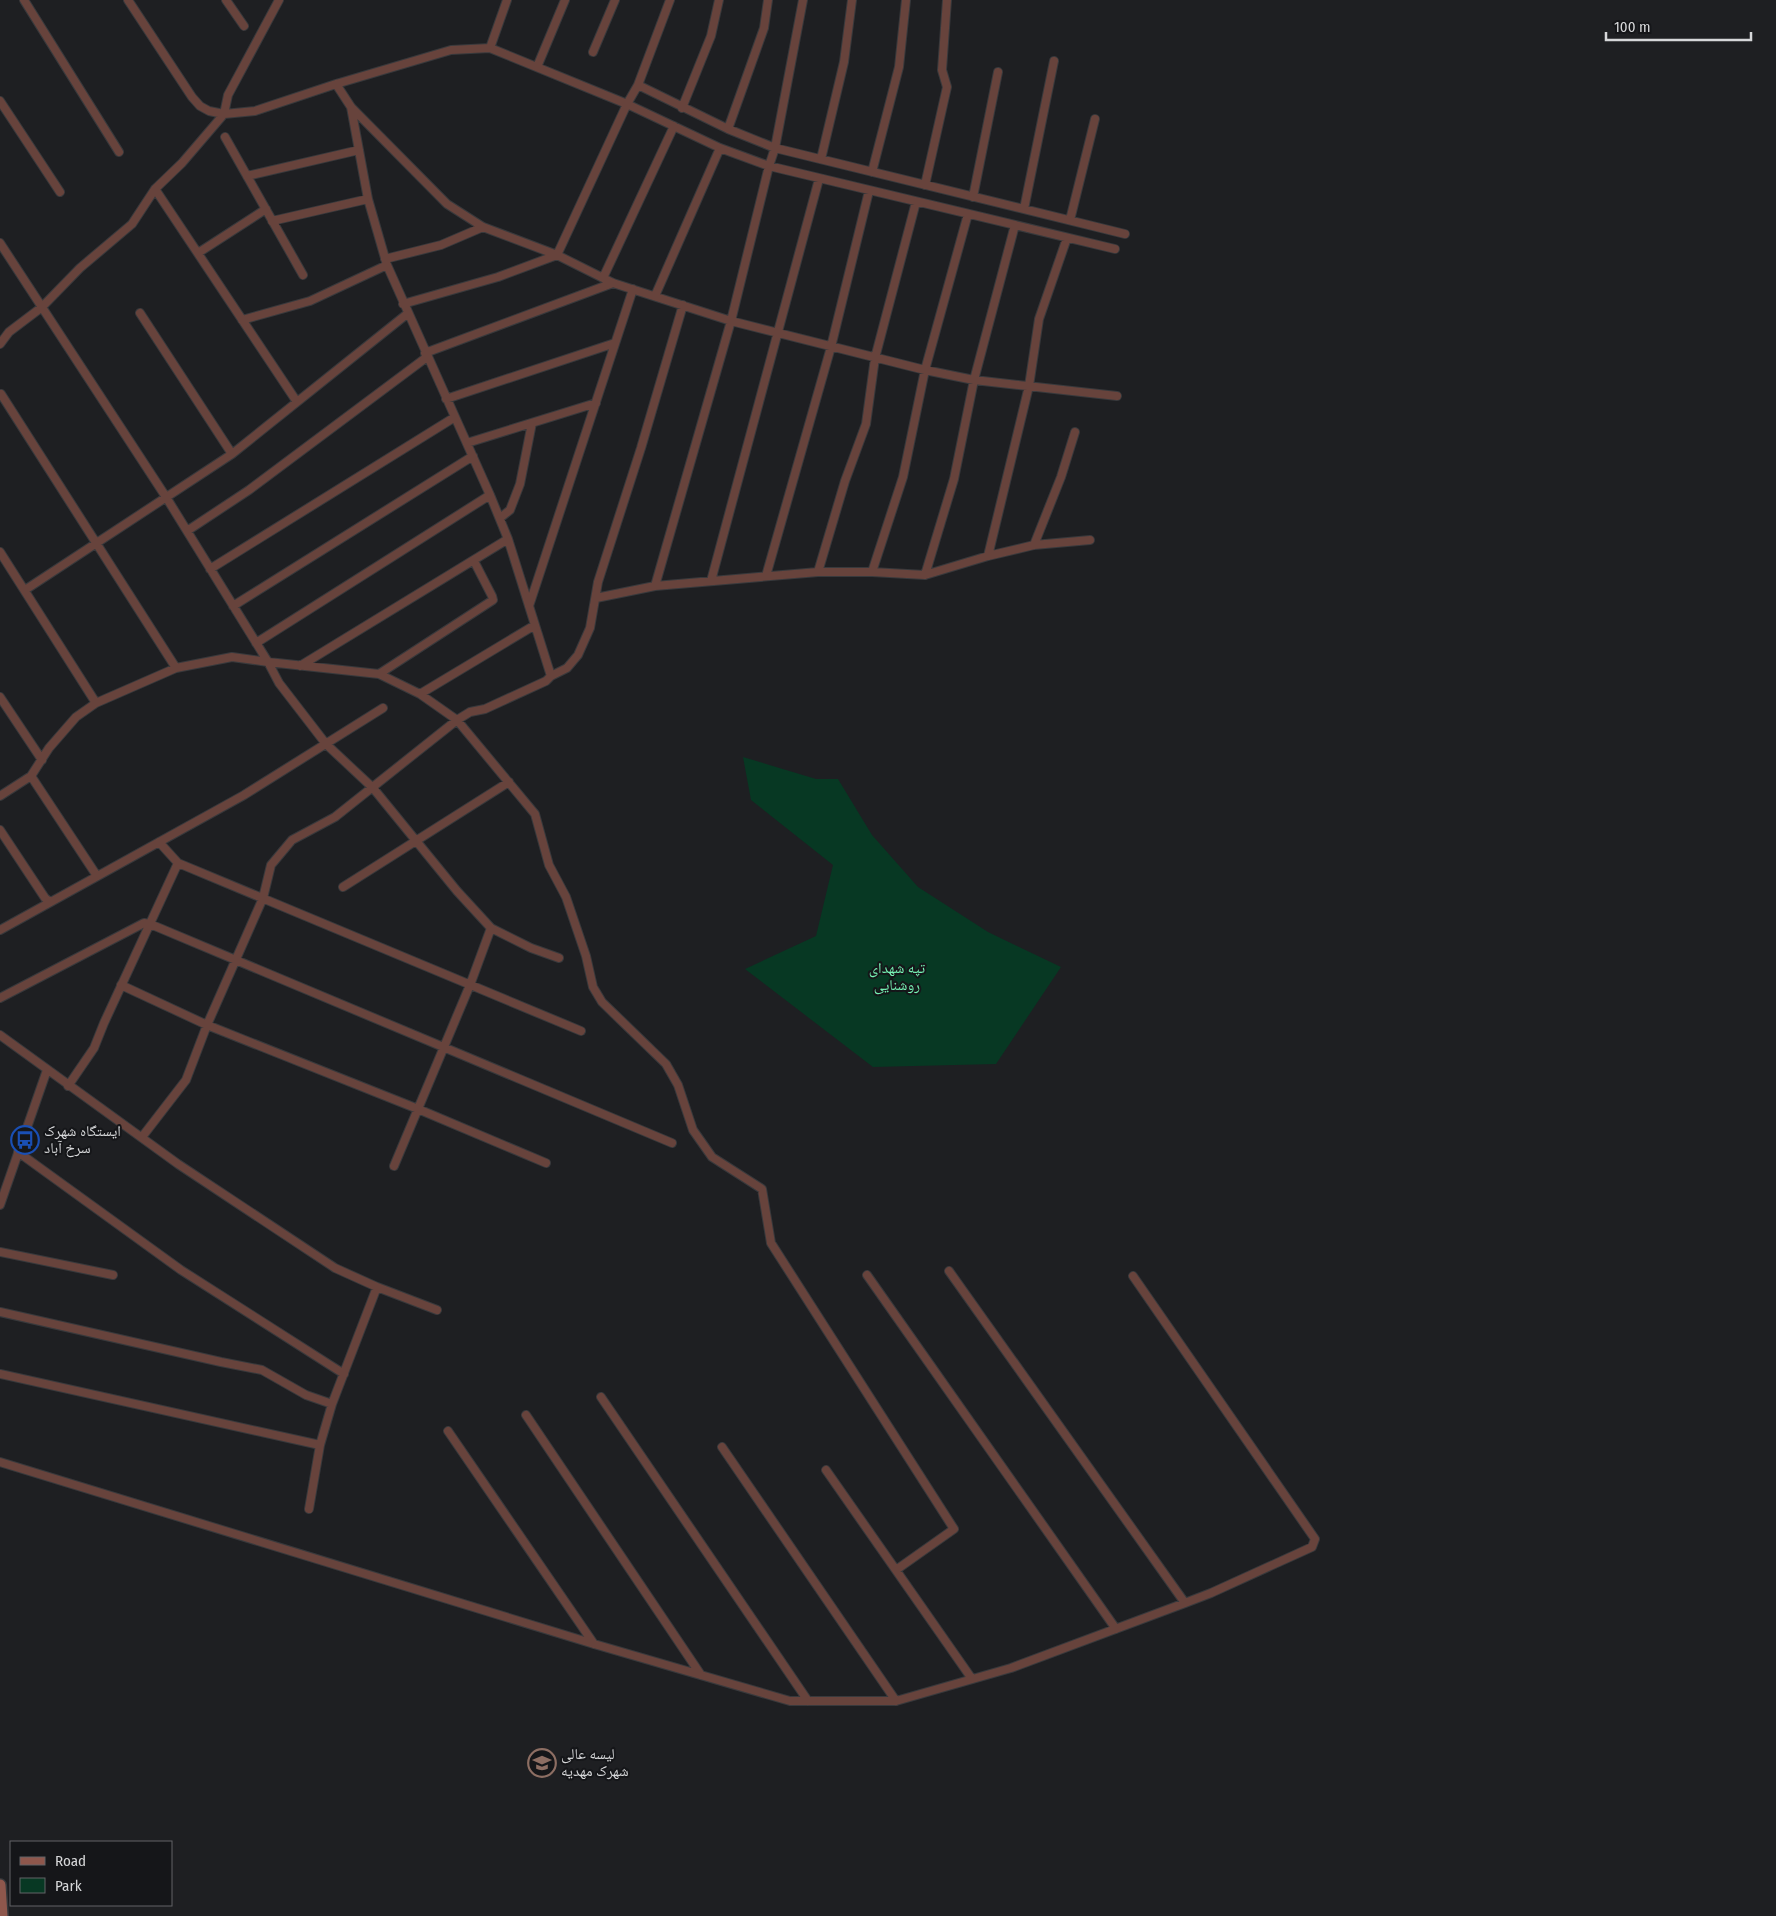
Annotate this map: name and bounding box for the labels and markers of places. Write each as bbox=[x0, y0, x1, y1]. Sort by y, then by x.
place label: ایستگاه شهرک سرخ آباد bbox=[44, 1122, 121, 1158]
bus stop icon: ایستگاه شهرک سرخ آباد bbox=[10, 1125, 40, 1155]
place label: لیسه عالی شهرک مهدیه bbox=[561, 1745, 629, 1780]
school or university icon: لیسه عالی شهرک مهدیه bbox=[527, 1748, 557, 1778]

